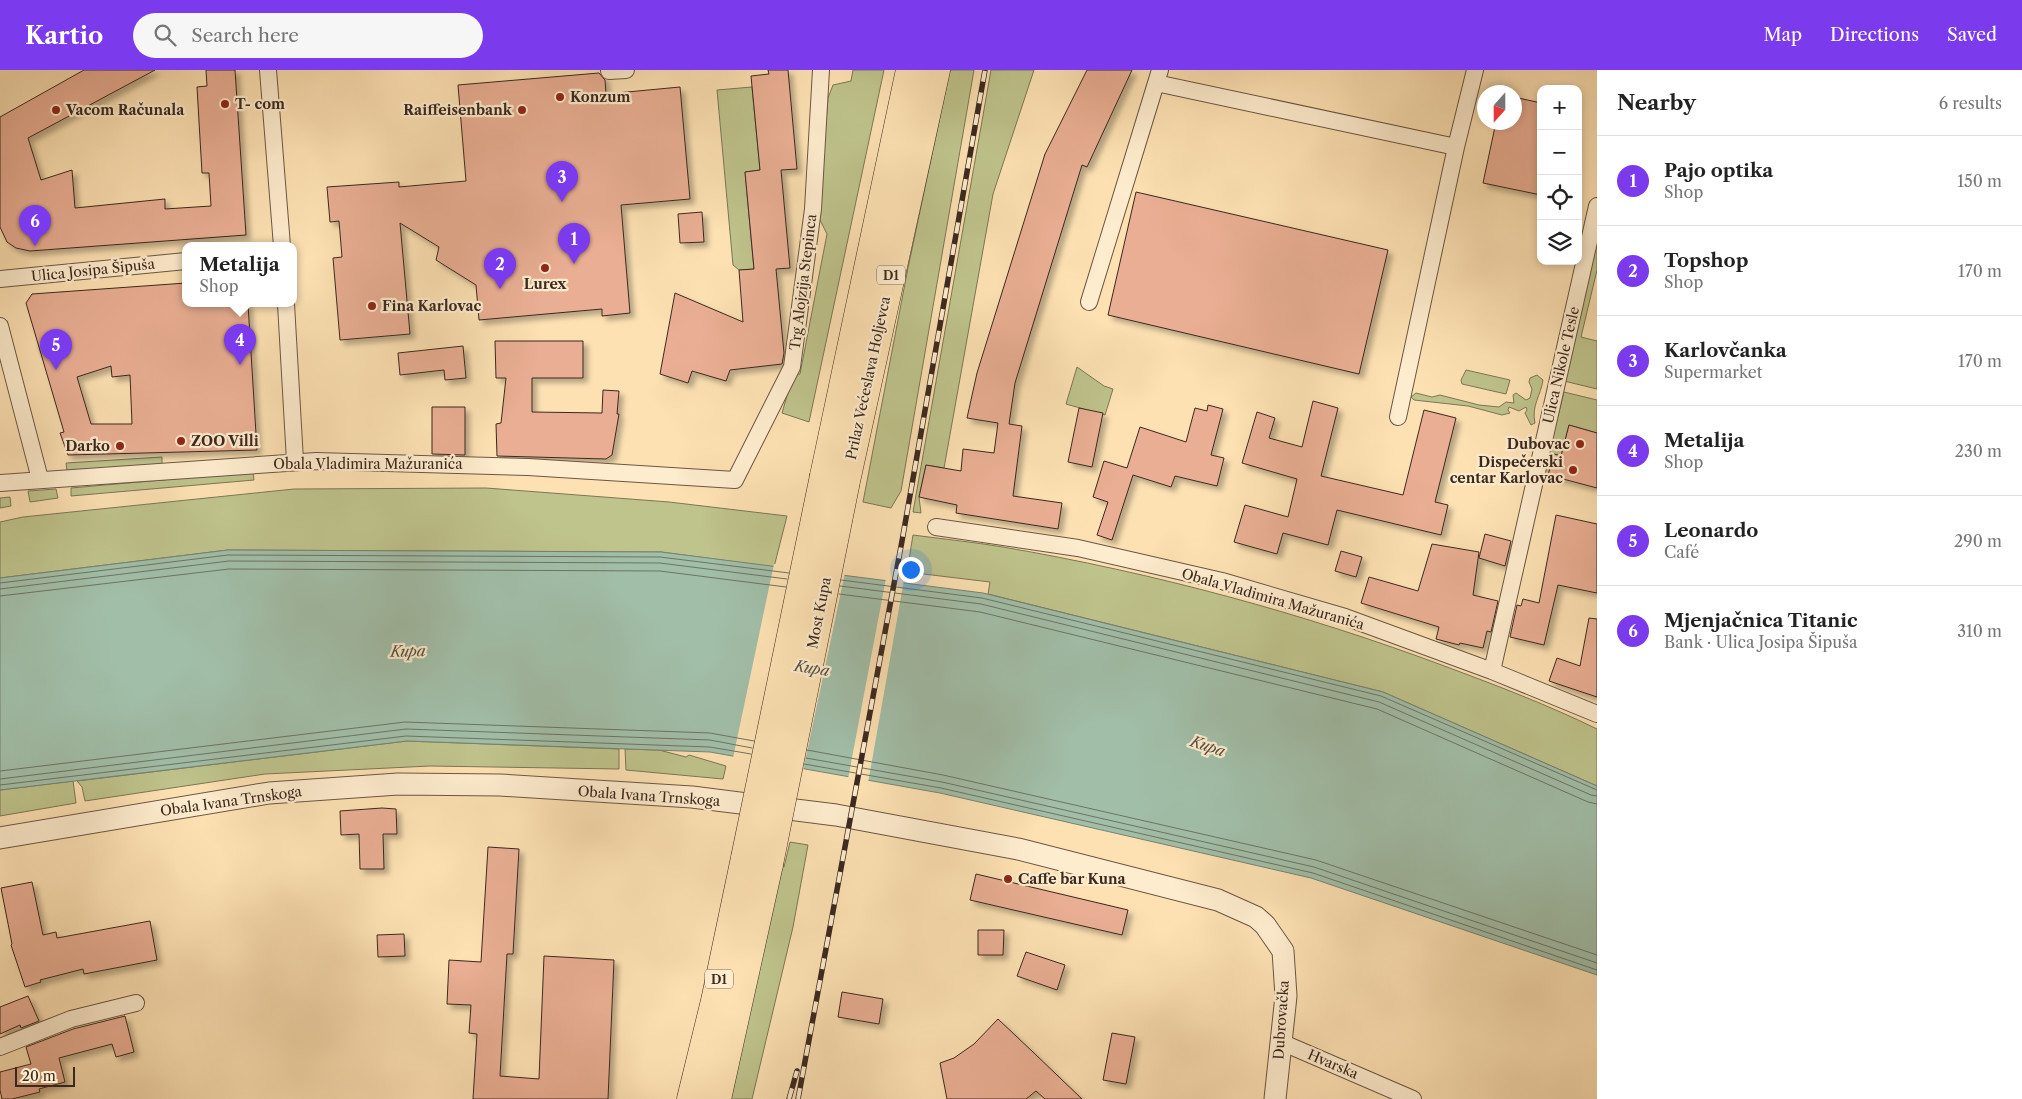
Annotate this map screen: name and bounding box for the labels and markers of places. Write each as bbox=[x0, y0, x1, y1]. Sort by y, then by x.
place label: Konzum bbox=[570, 88, 631, 106]
marker: Konzum bbox=[554, 91, 566, 103]
place label: T- com bbox=[235, 95, 285, 113]
marker: T- com bbox=[219, 98, 231, 110]
place label: Vacom Računala bbox=[65, 101, 185, 119]
place label: Raiffeisenbank bbox=[403, 101, 513, 119]
marker: Vacom Računala bbox=[50, 104, 62, 116]
marker: Raiffeisenbank bbox=[516, 104, 528, 116]
pin: 3 bbox=[546, 161, 578, 202]
pin: 6 bbox=[19, 205, 51, 246]
pin: 1 bbox=[558, 223, 590, 264]
pin: 2 bbox=[484, 248, 516, 289]
marker: Lurex bbox=[539, 262, 551, 274]
place label: Lurex bbox=[524, 275, 567, 293]
place label: Fina Karlovac bbox=[382, 297, 482, 315]
marker: Fina Karlovac bbox=[366, 300, 378, 312]
pin: 4 bbox=[224, 324, 256, 365]
pin: 5 bbox=[40, 329, 72, 370]
place label: ZOO Villi bbox=[191, 432, 259, 450]
marker: ZOO Villi bbox=[175, 435, 187, 447]
place label: Dubovac bbox=[1507, 435, 1570, 453]
place label: Darko bbox=[65, 437, 110, 455]
marker: Dubovac bbox=[1574, 438, 1586, 450]
marker: Darko bbox=[114, 440, 126, 452]
place label: Dispečerski centar Karlovac bbox=[1450, 453, 1563, 487]
marker: Dispečerski centar Karlovac bbox=[1567, 464, 1579, 476]
place label: Caffe bar Kuna bbox=[1018, 870, 1127, 888]
marker: Caffe bar Kuna bbox=[1002, 873, 1014, 885]

